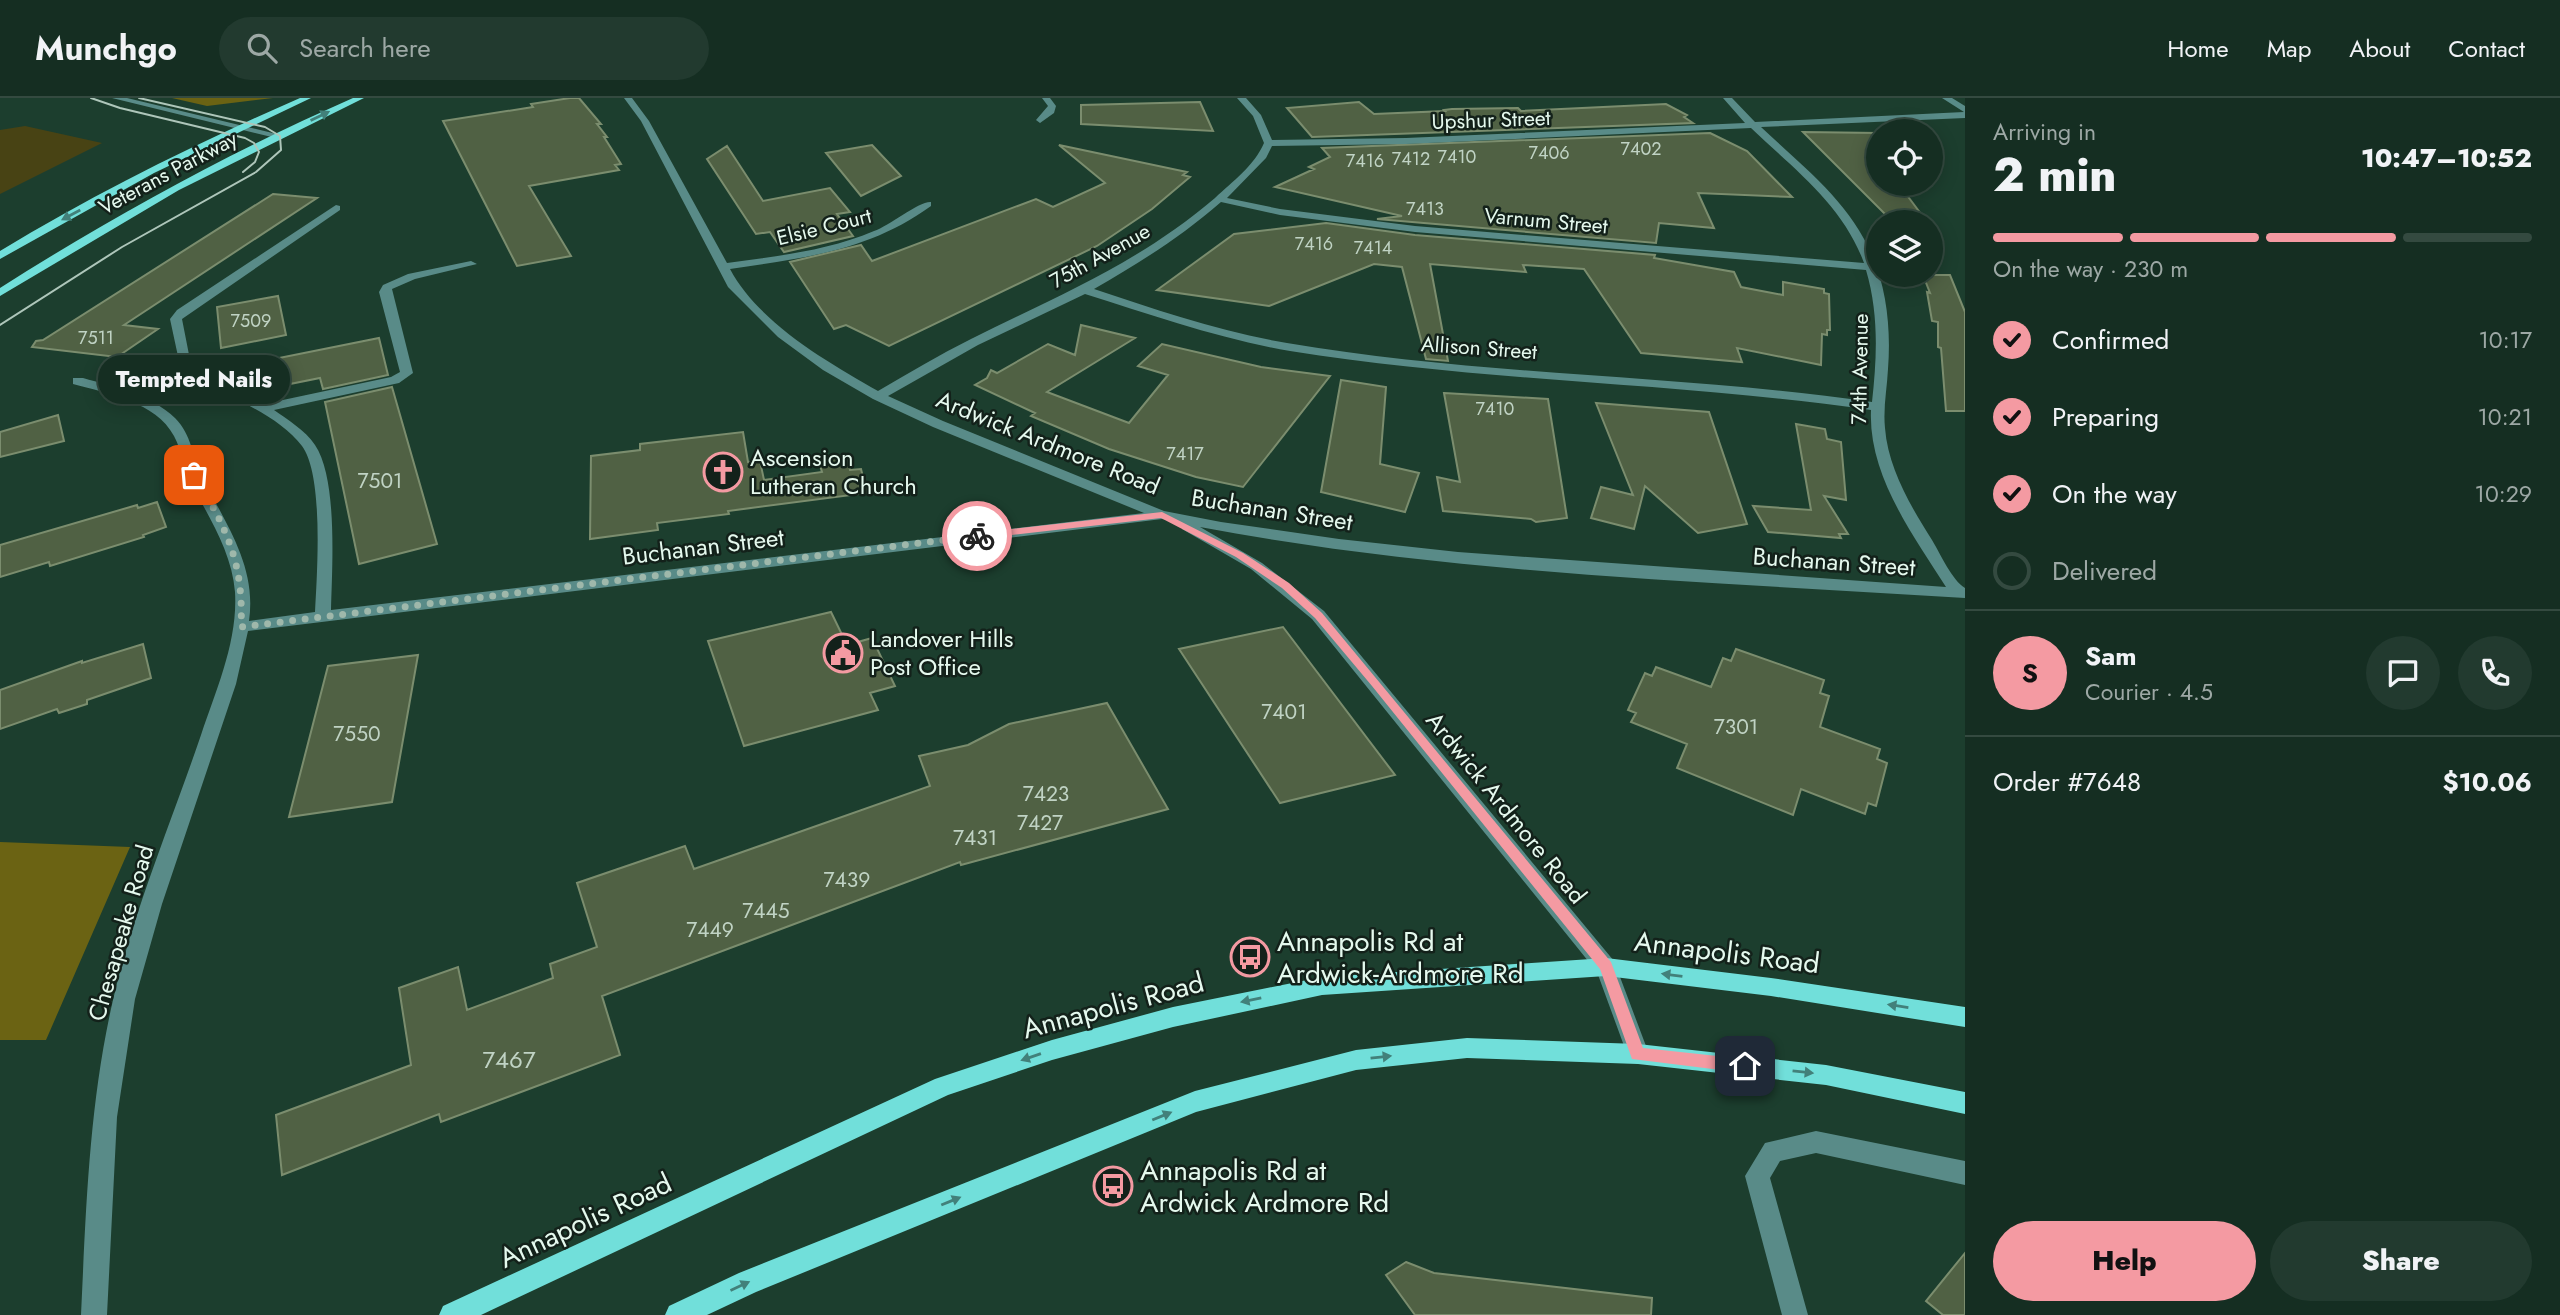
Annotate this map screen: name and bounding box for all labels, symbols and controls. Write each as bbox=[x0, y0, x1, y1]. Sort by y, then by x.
search box bbox=[219, 17, 709, 80]
text: Munchgo bbox=[35, 25, 177, 72]
icon: search bbox=[243, 29, 281, 67]
text: Search here bbox=[299, 29, 431, 67]
text: Home bbox=[2167, 31, 2229, 66]
text: Map bbox=[2267, 31, 2311, 66]
text: About bbox=[2349, 31, 2410, 66]
text: Contact bbox=[2448, 31, 2525, 66]
street label: Upshur Street bbox=[1431, 103, 1551, 137]
one-way arrow bbox=[310, 110, 330, 122]
text: Arriving in bbox=[1993, 115, 2096, 149]
map controls bbox=[1866, 119, 1943, 287]
button: locate bbox=[1866, 119, 1943, 196]
street label: Veterans Parkway bbox=[93, 123, 243, 222]
house number: 7402 bbox=[1621, 136, 1662, 162]
text: 10:47–10:52 bbox=[2361, 139, 2532, 177]
house number: 7406 bbox=[1528, 140, 1570, 166]
text: 2 min bbox=[1993, 142, 2117, 208]
house number: 7410 bbox=[1438, 144, 1477, 170]
house number: 7412 bbox=[1392, 146, 1430, 172]
house number: 7416 bbox=[1346, 148, 1384, 174]
house number: 7413 bbox=[1406, 196, 1444, 222]
street label: Elsie Court bbox=[774, 201, 874, 253]
street label: Varnum Street bbox=[1483, 201, 1609, 241]
one-way arrow bbox=[61, 210, 81, 221]
button: layers bbox=[1866, 210, 1943, 287]
street label: 75th Avenue bbox=[1044, 216, 1156, 296]
house number: 7416 bbox=[1295, 231, 1333, 257]
house number: 7414 bbox=[1354, 235, 1392, 261]
text: On the way · 230 m bbox=[1993, 252, 2188, 286]
house number: 7509 bbox=[231, 308, 271, 334]
street label: 74th Avenue bbox=[1844, 313, 1876, 425]
icon: check bbox=[1993, 321, 2031, 359]
text: Confirmed bbox=[2052, 321, 2169, 359]
text: 10:17 bbox=[2479, 323, 2532, 357]
house number: 7511 bbox=[78, 325, 114, 351]
street label: Allison Street bbox=[1420, 329, 1538, 367]
callout: Tempted Nails bbox=[98, 356, 290, 405]
text: Tempted Nails bbox=[116, 362, 272, 396]
street label: Ardwick Ardmore Road bbox=[931, 382, 1165, 503]
house number: 7410 bbox=[1476, 396, 1515, 422]
icon: check bbox=[1993, 398, 2031, 436]
text: Preparing bbox=[2052, 398, 2159, 436]
text: 10:21 bbox=[2478, 400, 2532, 434]
place label: Ascension Lutheran Church bbox=[750, 440, 917, 503]
house number: 7417 bbox=[1166, 441, 1204, 467]
pin bbox=[164, 445, 224, 505]
church icon: Ascension Lutheran Church bbox=[702, 451, 744, 493]
icon: bag bbox=[175, 456, 213, 494]
house number: 7501 bbox=[358, 466, 402, 496]
icon: check bbox=[1993, 475, 2031, 513]
text: On the way bbox=[2052, 475, 2177, 513]
text: 10:29 bbox=[2475, 477, 2532, 511]
street label: Buchanan Street bbox=[1189, 479, 1355, 540]
courier bbox=[942, 501, 1012, 571]
icon: bike bbox=[958, 517, 996, 555]
street label: Buchanan Street bbox=[620, 519, 786, 574]
street label: Buchanan Street bbox=[1752, 538, 1917, 585]
text: Delivered bbox=[2052, 552, 2157, 590]
place label: Landover Hills Post Office bbox=[870, 621, 1013, 684]
public building icon: Landover Hills Post Office bbox=[822, 632, 864, 674]
button: chat bbox=[2366, 636, 2440, 710]
button: phone bbox=[2458, 636, 2532, 710]
text: Sam bbox=[2085, 637, 2137, 675]
text: S bbox=[2022, 654, 2038, 692]
text: Courier · 4.5 bbox=[2085, 675, 2213, 709]
house number: 7401 bbox=[1261, 697, 1307, 727]
street label: Ardwick Ardmore Road bbox=[1418, 704, 1595, 911]
house number: 7301 bbox=[1714, 712, 1758, 742]
house number: 7550 bbox=[333, 719, 381, 749]
text: Order #7648 bbox=[1993, 763, 2141, 801]
text: $10.06 bbox=[2442, 763, 2532, 801]
house number: 7423 bbox=[1023, 779, 1069, 809]
house number: 7427 bbox=[1017, 808, 1063, 838]
house number: 7431 bbox=[953, 823, 997, 853]
street label: Chesapeake Road bbox=[79, 841, 162, 1025]
house number: 7439 bbox=[824, 865, 870, 895]
house number: 7445 bbox=[742, 896, 790, 926]
house number: 7449 bbox=[686, 915, 734, 945]
place label: Annapolis Rd at Ardwick-Ardmore Rd bbox=[1277, 921, 1524, 994]
street label: Annapolis Road bbox=[1632, 921, 1822, 984]
bus stop icon: Annapolis Rd at Ardwick-Ardmore Rd bbox=[1229, 936, 1271, 978]
street label: Annapolis Road bbox=[1018, 962, 1208, 1049]
one-way arrow bbox=[1661, 969, 1683, 980]
one-way arrow bbox=[1240, 995, 1262, 1006]
one-way arrow bbox=[1886, 1000, 1908, 1011]
pin bbox=[1715, 1036, 1775, 1096]
house number: 7467 bbox=[482, 1042, 536, 1077]
icon: home bbox=[1726, 1047, 1764, 1085]
one-way arrow bbox=[1021, 1052, 1042, 1063]
one-way arrow bbox=[1370, 1052, 1392, 1063]
one-way arrow bbox=[1792, 1067, 1814, 1078]
one-way arrow bbox=[1151, 1110, 1172, 1121]
place label: Annapolis Rd at Ardwick Ardmore Rd bbox=[1140, 1150, 1389, 1223]
street label: Annapolis Road bbox=[492, 1162, 678, 1278]
bus stop icon: Annapolis Rd at Ardwick Ardmore Rd bbox=[1092, 1165, 1134, 1207]
one-way arrow bbox=[940, 1195, 961, 1206]
button: Help bbox=[1993, 1221, 2256, 1301]
button: Share bbox=[2270, 1221, 2532, 1301]
one-way arrow bbox=[730, 1280, 750, 1292]

